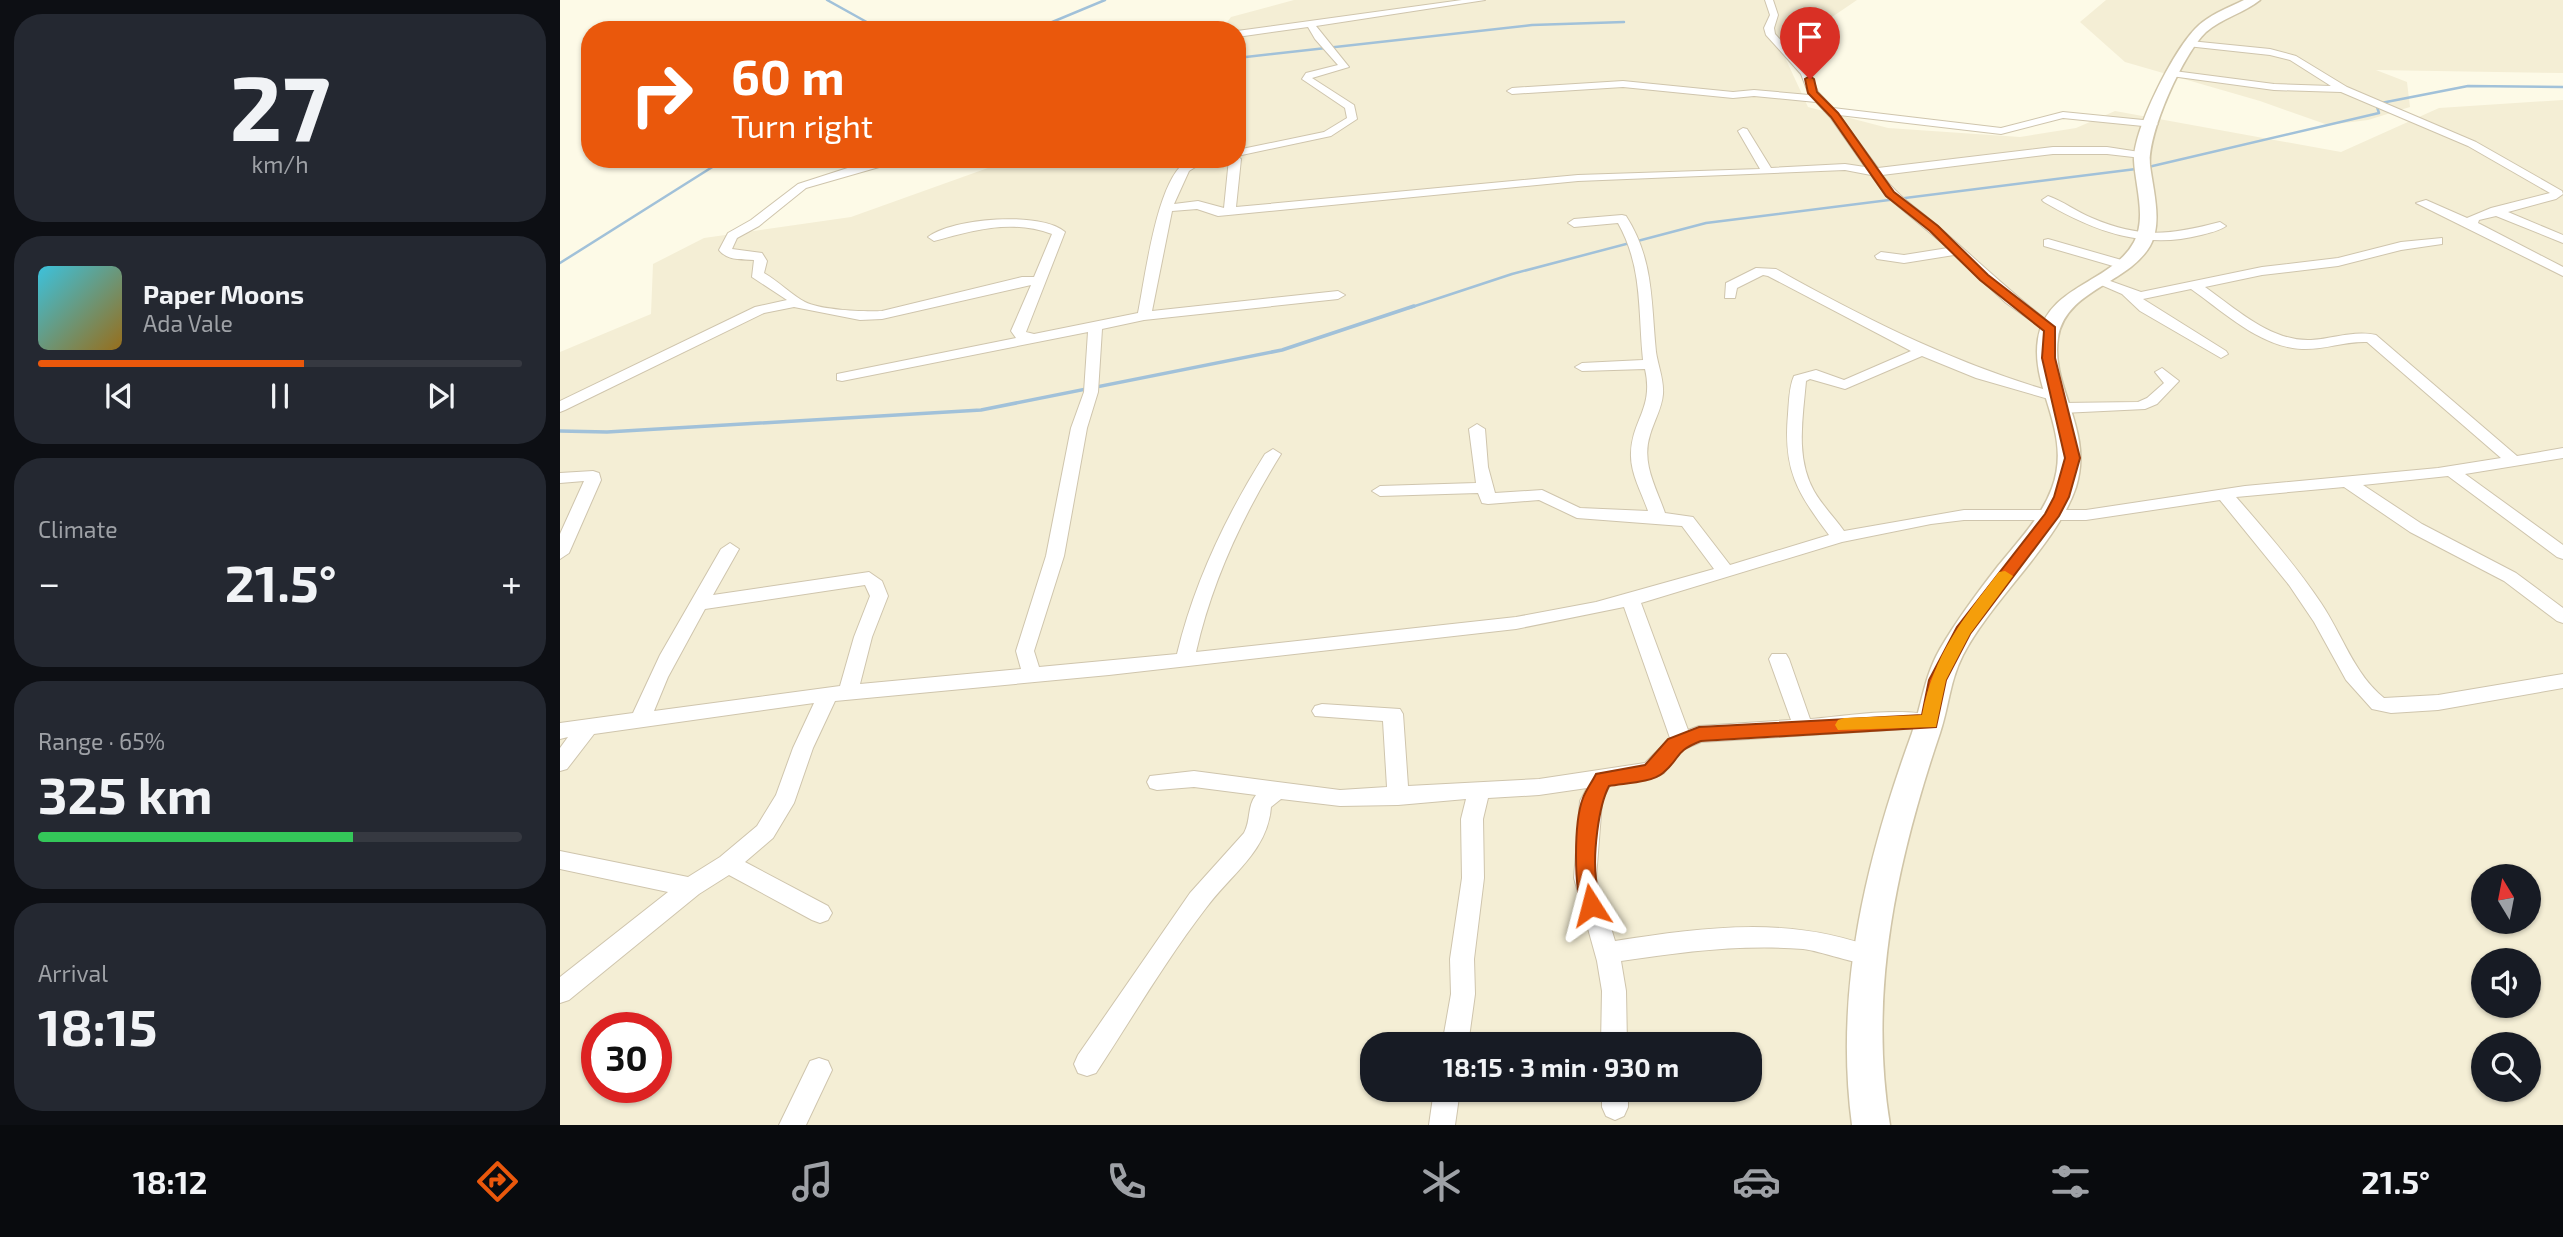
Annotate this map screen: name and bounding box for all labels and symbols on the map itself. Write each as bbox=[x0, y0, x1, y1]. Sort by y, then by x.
pin bbox=[1780, 7, 1840, 79]
north arrow bbox=[2471, 864, 2541, 934]
position arrow bbox=[1554, 868, 1628, 942]
speed limit sign: 30 bbox=[581, 1012, 672, 1103]

